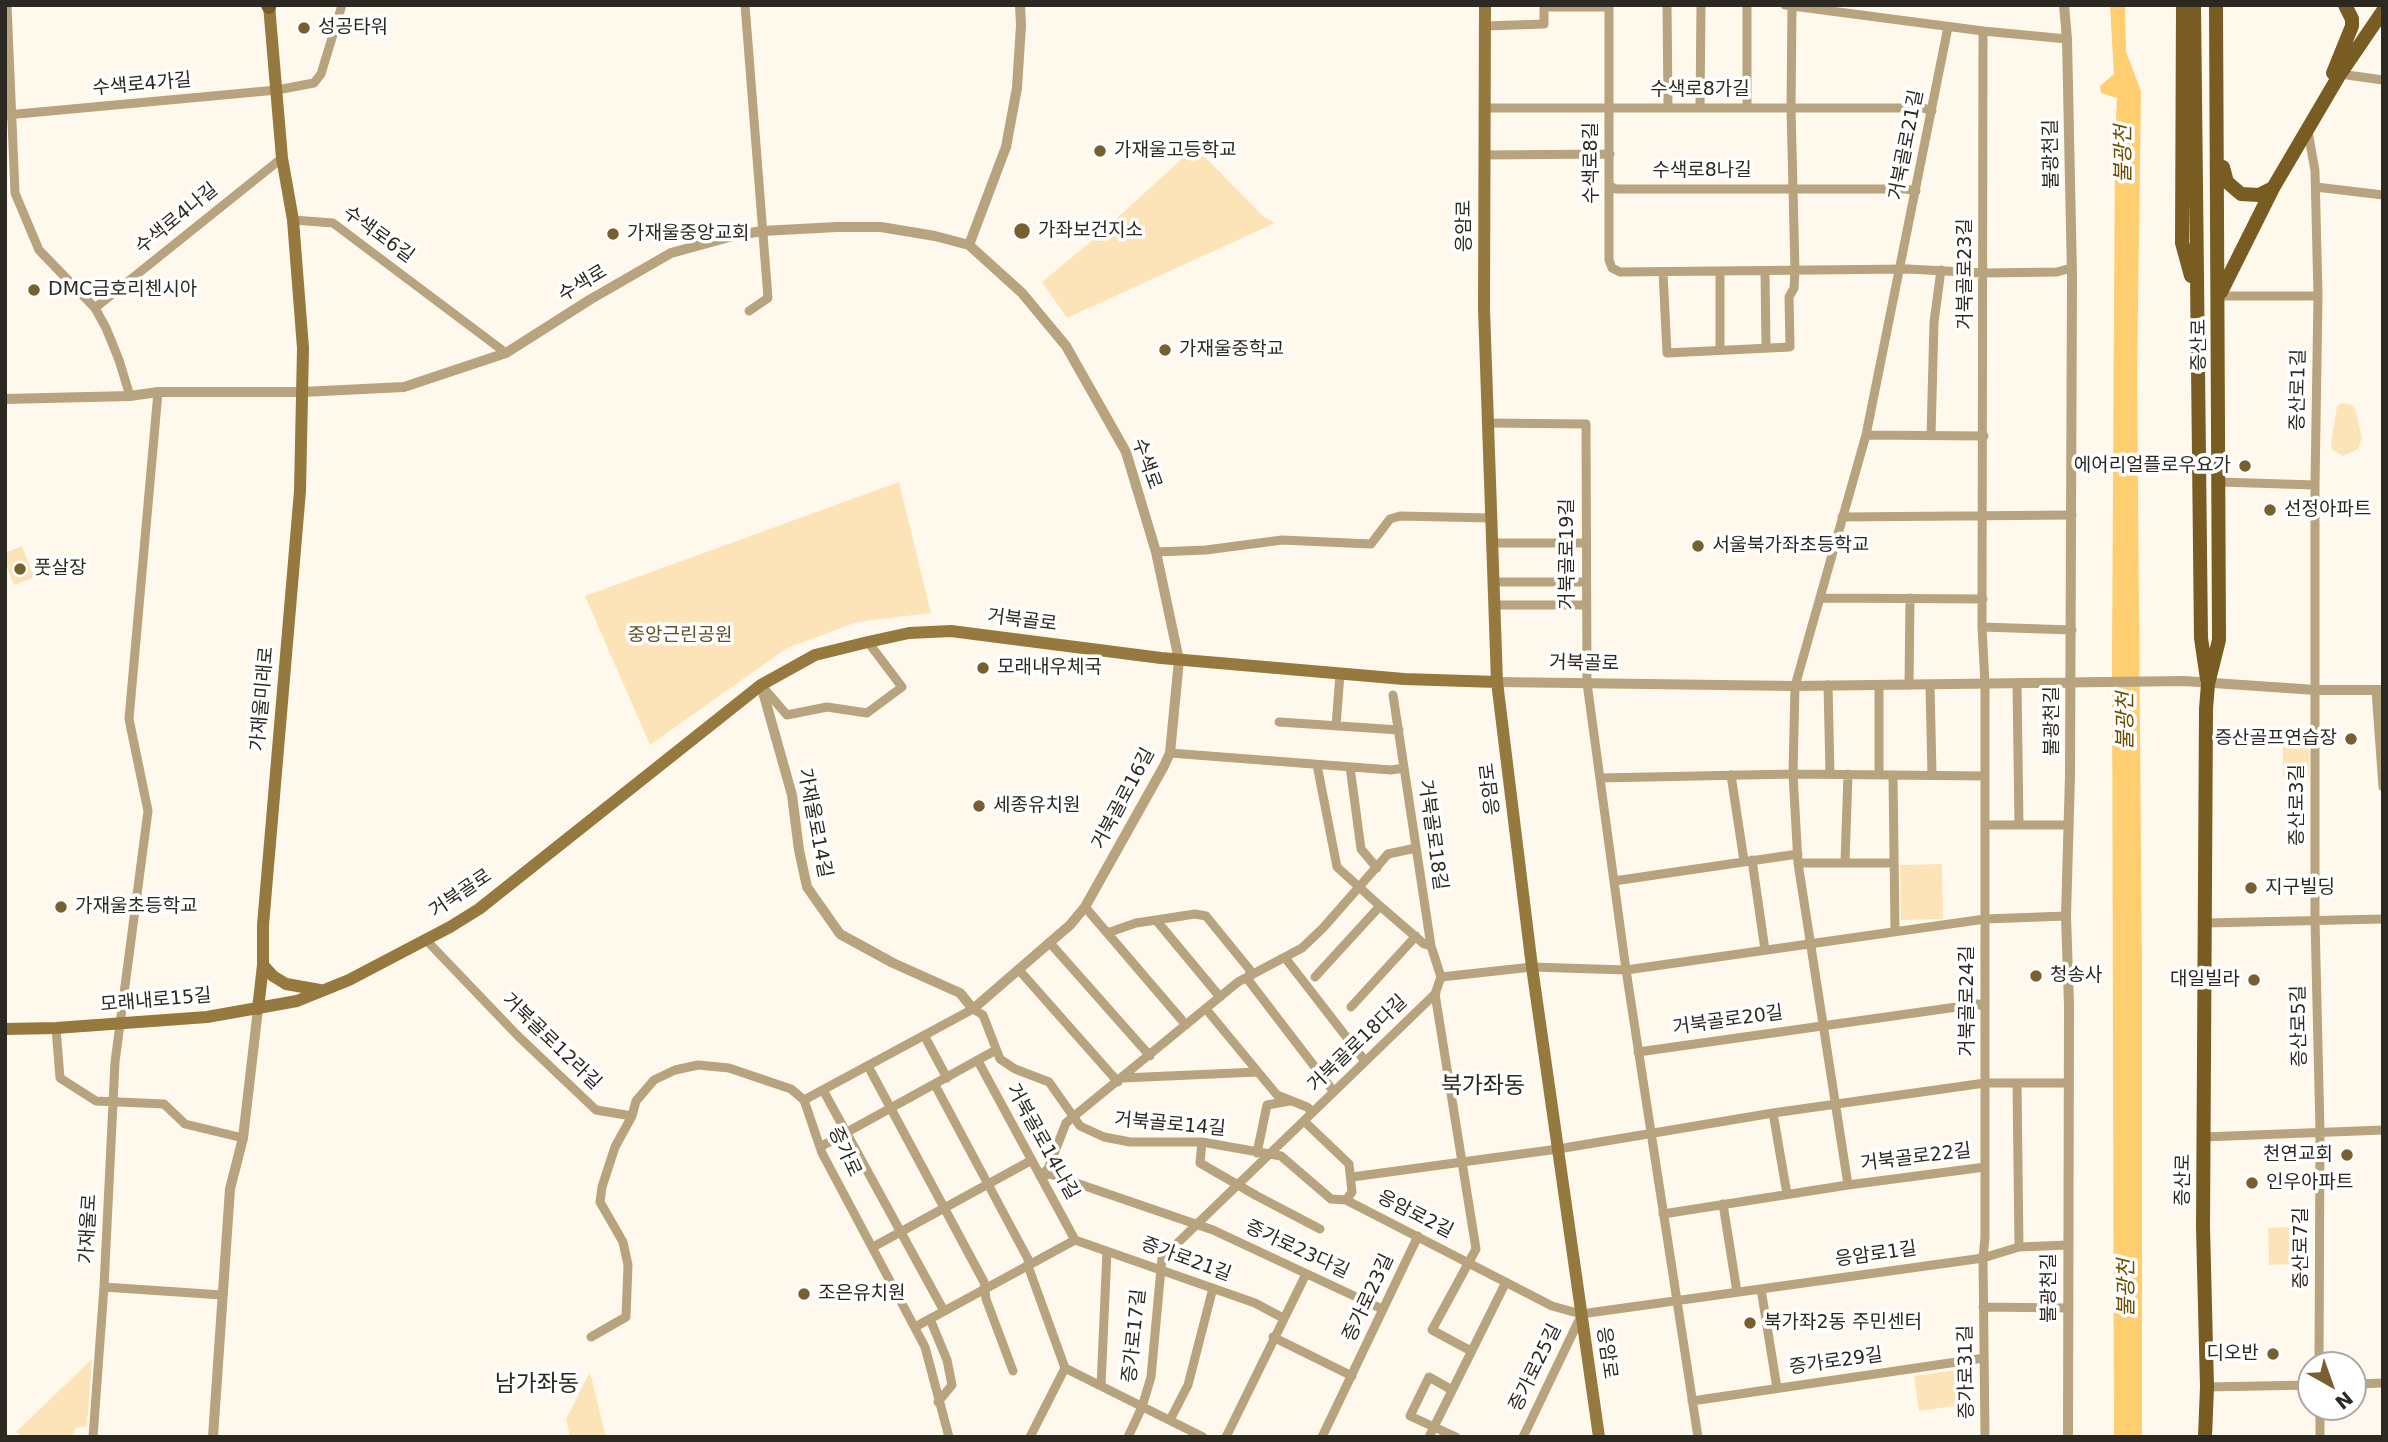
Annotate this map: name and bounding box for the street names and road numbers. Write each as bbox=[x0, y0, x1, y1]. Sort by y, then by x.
street label: 수색로4가길 bbox=[91, 69, 193, 101]
street label: 수색로8가길 bbox=[1650, 79, 1750, 101]
street label: 거북골로21길 bbox=[1885, 88, 1929, 202]
street label: 불광천길 bbox=[2040, 119, 2064, 189]
street label: 수색로8길 bbox=[1581, 122, 1603, 204]
street label: 수색로8나길 bbox=[1652, 160, 1752, 182]
street label: 수색로4나길 bbox=[131, 179, 223, 259]
street label: 응암로 bbox=[1454, 200, 1476, 252]
street label: 수색로6길 bbox=[338, 202, 418, 268]
street label: 거북골로23길 bbox=[1955, 218, 1977, 330]
street label: 수색로 bbox=[555, 261, 611, 307]
street label: 증산로 bbox=[2189, 319, 2211, 371]
street label: 증산로1길 bbox=[2287, 349, 2311, 431]
street label: 수색로 bbox=[1126, 435, 1166, 493]
street label: 거북골로19길 bbox=[1557, 498, 1579, 610]
street label: 거북골로 bbox=[986, 605, 1058, 637]
street label: 가재울미래로 bbox=[247, 646, 279, 752]
street label: 거북골로 bbox=[1549, 652, 1619, 676]
street label: 불광천길 bbox=[2042, 686, 2064, 756]
street label: 거북골로16길 bbox=[1088, 744, 1160, 854]
street label: 응암로 bbox=[1476, 762, 1506, 816]
street label: 증산로3길 bbox=[2287, 764, 2309, 846]
street label: 가재울로14길 bbox=[792, 766, 836, 880]
street label: 거북골로18길 bbox=[1413, 778, 1451, 892]
street label: 거북골로 bbox=[426, 865, 496, 923]
street label: 거북골로24길 bbox=[1957, 945, 1979, 1057]
street label: 모래내로15길 bbox=[99, 985, 213, 1017]
street label: 증산로5길 bbox=[2288, 985, 2312, 1067]
street label: 거북골로12라길 bbox=[497, 989, 605, 1095]
street label: 거북골로18다길 bbox=[1304, 991, 1412, 1097]
street label: 거북골로20길 bbox=[1671, 1002, 1785, 1040]
street label: 거북골로14나길 bbox=[1001, 1080, 1083, 1204]
street label: 거북골로14길 bbox=[1113, 1109, 1227, 1141]
street label: 증가로 bbox=[823, 1123, 865, 1181]
street label: 거북골로22길 bbox=[1859, 1140, 1973, 1176]
street label: 증산로 bbox=[2172, 1154, 2196, 1206]
street label: 응암로2길 bbox=[1373, 1186, 1457, 1244]
street label: 가재울로 bbox=[76, 1193, 102, 1265]
street label: 증산로7길 bbox=[2291, 1207, 2313, 1289]
street label: 증가로23다길 bbox=[1242, 1216, 1352, 1284]
street label: 증가로21길 bbox=[1138, 1233, 1234, 1287]
street label: 응암로1길 bbox=[1834, 1238, 1918, 1272]
street label: 증가로23길 bbox=[1339, 1251, 1399, 1345]
street label: 불광천길 bbox=[2039, 1253, 2061, 1323]
street label: 증가로17길 bbox=[1119, 1288, 1151, 1384]
street label: 증가로25길 bbox=[1505, 1321, 1567, 1415]
street label: 응암로 bbox=[1591, 1325, 1621, 1381]
street label: 증가로31길 bbox=[1955, 1325, 1979, 1419]
street label: 증가로29길 bbox=[1788, 1344, 1884, 1380]

